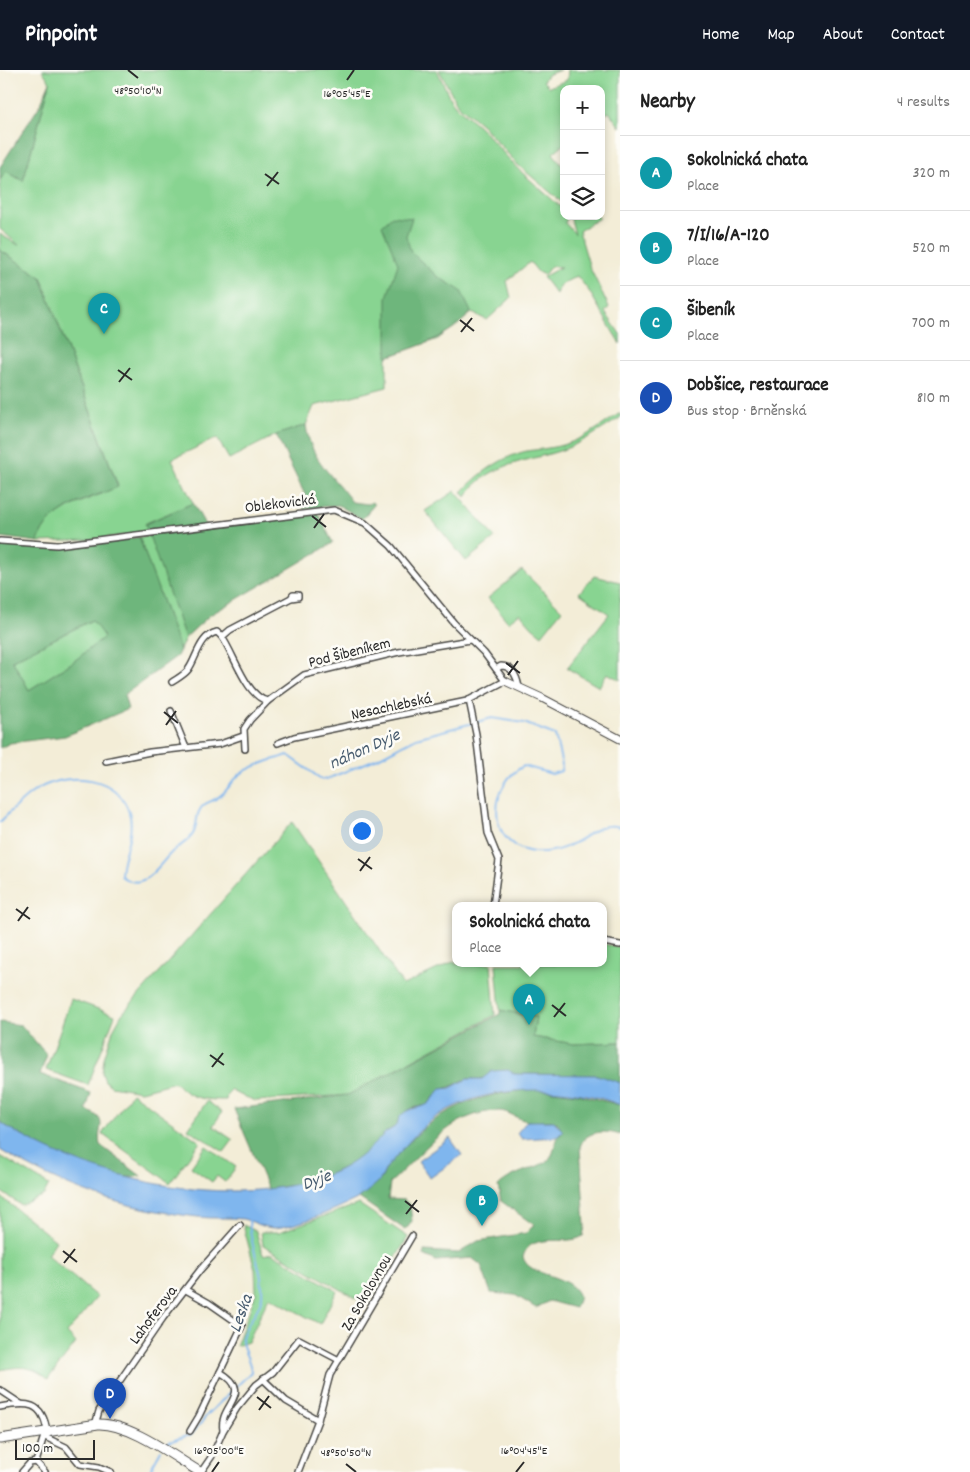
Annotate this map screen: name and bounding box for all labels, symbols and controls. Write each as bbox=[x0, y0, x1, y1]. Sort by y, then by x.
text: Pinpoint bbox=[25, 18, 97, 52]
text: Home bbox=[702, 23, 739, 48]
text: Map bbox=[767, 23, 795, 48]
text: About bbox=[823, 23, 863, 48]
text: Contact bbox=[891, 23, 945, 48]
text: 48°50'10"N bbox=[114, 83, 162, 100]
map controls bbox=[560, 85, 605, 220]
button: + bbox=[560, 85, 605, 130]
text: 16°05'45"E bbox=[323, 86, 371, 103]
text: Nearby bbox=[640, 88, 695, 118]
text: 4 results bbox=[897, 91, 950, 114]
button: − bbox=[560, 130, 605, 175]
text: Sokolnická chata bbox=[687, 148, 807, 175]
text: A bbox=[652, 162, 660, 185]
text: 320 m bbox=[913, 162, 950, 185]
button: layers bbox=[560, 175, 605, 220]
text: Place bbox=[687, 175, 719, 198]
text: 7/I/16/A-120 bbox=[687, 223, 770, 250]
text: B bbox=[652, 237, 660, 260]
text: 520 m bbox=[912, 237, 950, 260]
text: Place bbox=[687, 250, 719, 273]
pin: C bbox=[88, 293, 120, 334]
text: Šibeník bbox=[687, 298, 735, 325]
text: C bbox=[652, 312, 660, 335]
text: 700 m bbox=[912, 312, 950, 335]
text: Place bbox=[687, 325, 719, 348]
text: Dobšice, restaurace bbox=[687, 373, 829, 400]
text: D bbox=[652, 387, 660, 410]
text: 810 m bbox=[917, 387, 950, 410]
text: Bus stop · Brněnská bbox=[687, 400, 807, 423]
street label: Oblekovická bbox=[244, 489, 317, 520]
street label: Pod Šibeníkem bbox=[306, 632, 393, 675]
street label: Nesachlebská bbox=[349, 688, 434, 727]
water label: náhon Dyje bbox=[326, 723, 405, 777]
your location bbox=[349, 818, 375, 844]
popup bbox=[452, 902, 607, 967]
text: Sokolnická chata bbox=[469, 910, 590, 937]
text: Place bbox=[469, 937, 501, 960]
pin: A bbox=[513, 984, 545, 1025]
water label: Dyje bbox=[299, 1164, 336, 1198]
pin: B bbox=[466, 1185, 498, 1226]
street label: Za Sokolovnou bbox=[336, 1251, 398, 1336]
street label: Lahoferova bbox=[124, 1281, 184, 1350]
water label: Leska bbox=[224, 1290, 261, 1336]
pin: D bbox=[94, 1378, 126, 1419]
scale bar bbox=[15, 1437, 95, 1460]
text: 100 m bbox=[22, 1439, 53, 1459]
text: 16°05'00"E bbox=[194, 1443, 244, 1460]
text: 16°04'45"E bbox=[501, 1443, 548, 1460]
text: 48°50'50"N bbox=[321, 1445, 371, 1462]

